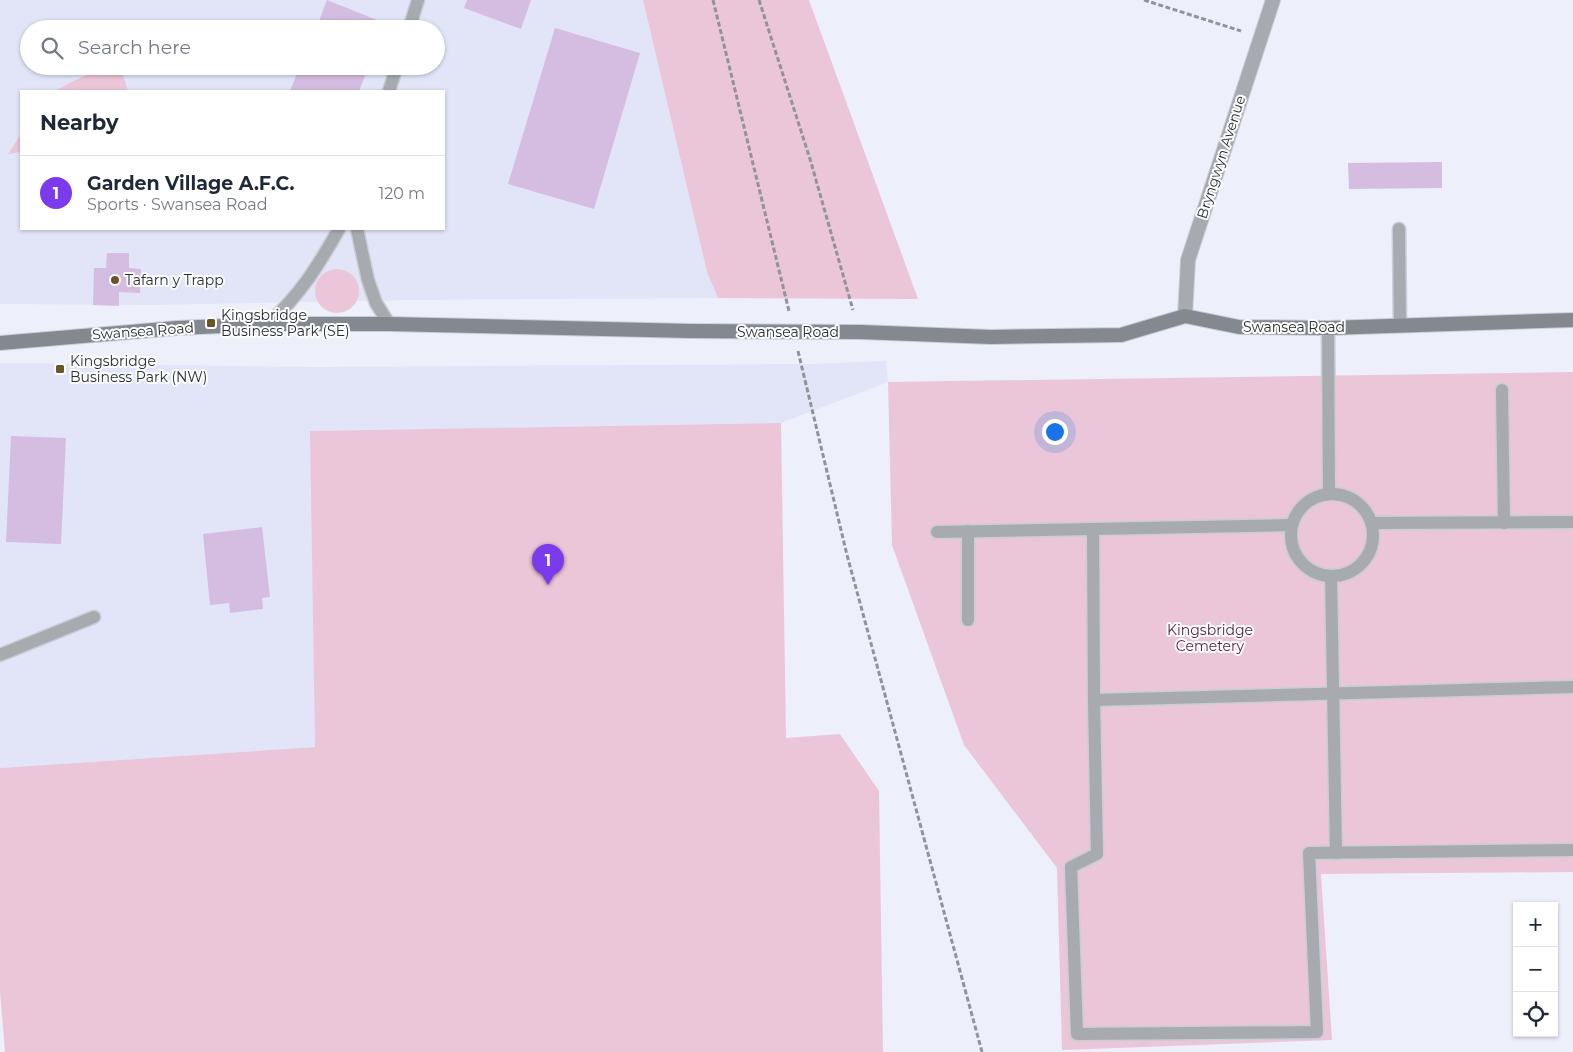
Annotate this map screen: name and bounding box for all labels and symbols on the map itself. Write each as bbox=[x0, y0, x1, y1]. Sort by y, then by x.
street label: Bryngwyn Avenue bbox=[1193, 93, 1249, 221]
place label: Tafarn y Trapp bbox=[125, 271, 224, 289]
marker: Tafarn y Trapp bbox=[109, 274, 121, 286]
place label: Kingsbridge Business Park (SE) bbox=[221, 306, 350, 340]
marker: Kingsbridge Business Park (SE) bbox=[205, 317, 217, 329]
street label: Swansea Road bbox=[92, 318, 194, 344]
street label: Swansea Road bbox=[1243, 318, 1345, 336]
street label: Swansea Road bbox=[737, 323, 839, 341]
place label: Kingsbridge Business Park (NW) bbox=[70, 352, 207, 386]
marker: Kingsbridge Business Park (NW) bbox=[54, 363, 66, 375]
your location bbox=[1042, 419, 1068, 445]
pin: 1 bbox=[532, 544, 564, 585]
park label: Kingsbridge Cemetery bbox=[1167, 621, 1253, 655]

